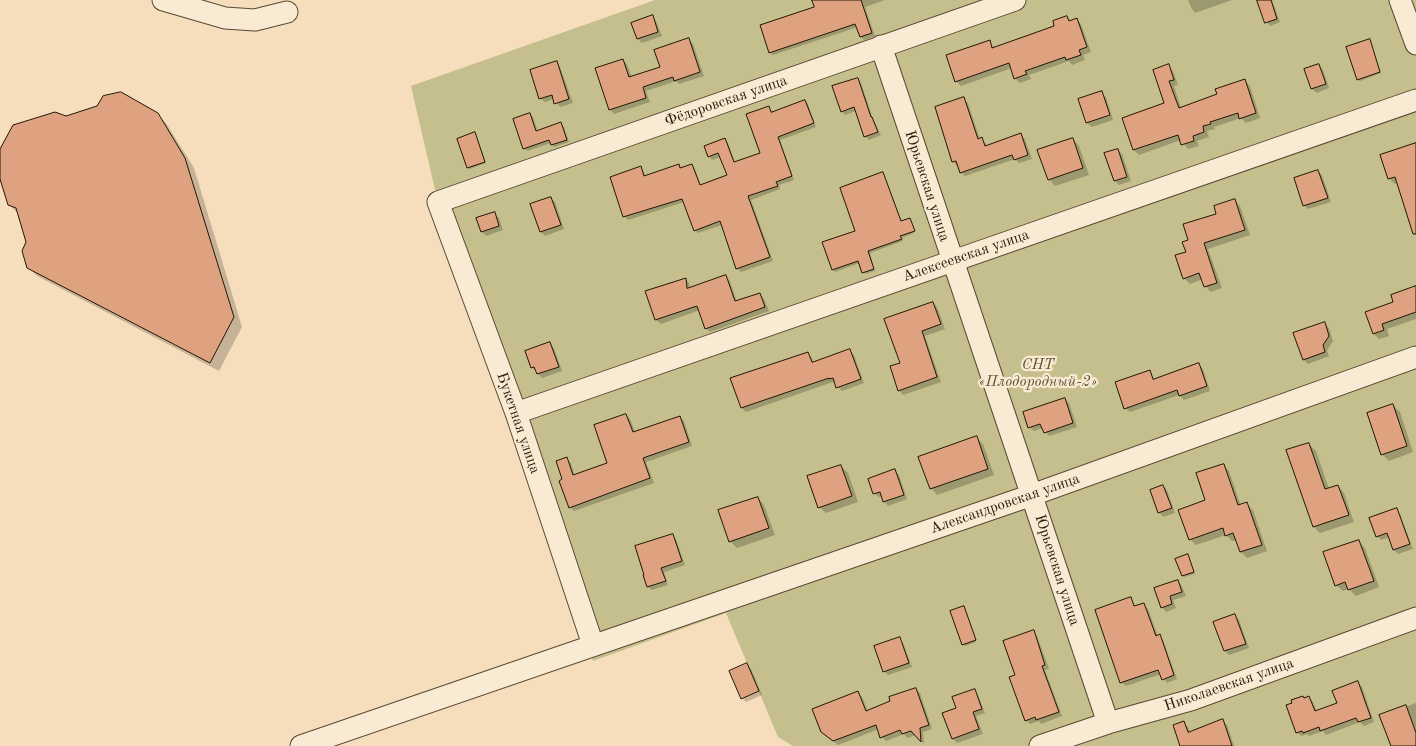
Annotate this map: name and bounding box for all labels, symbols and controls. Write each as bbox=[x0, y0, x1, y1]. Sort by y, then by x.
street label: Фёдоровская улица bbox=[662, 72, 790, 130]
street label: Юрьевская улица bbox=[901, 128, 953, 244]
street label: Алексеевская улица bbox=[900, 226, 1032, 286]
park label: СНТ «Плодородный-2» bbox=[979, 356, 1097, 391]
street label: Букетная улица bbox=[492, 370, 544, 476]
street label: Александровская улица bbox=[928, 470, 1082, 538]
street label: Юрьевская улица bbox=[1031, 512, 1083, 628]
street label: Николаевская улица bbox=[1162, 654, 1296, 716]

